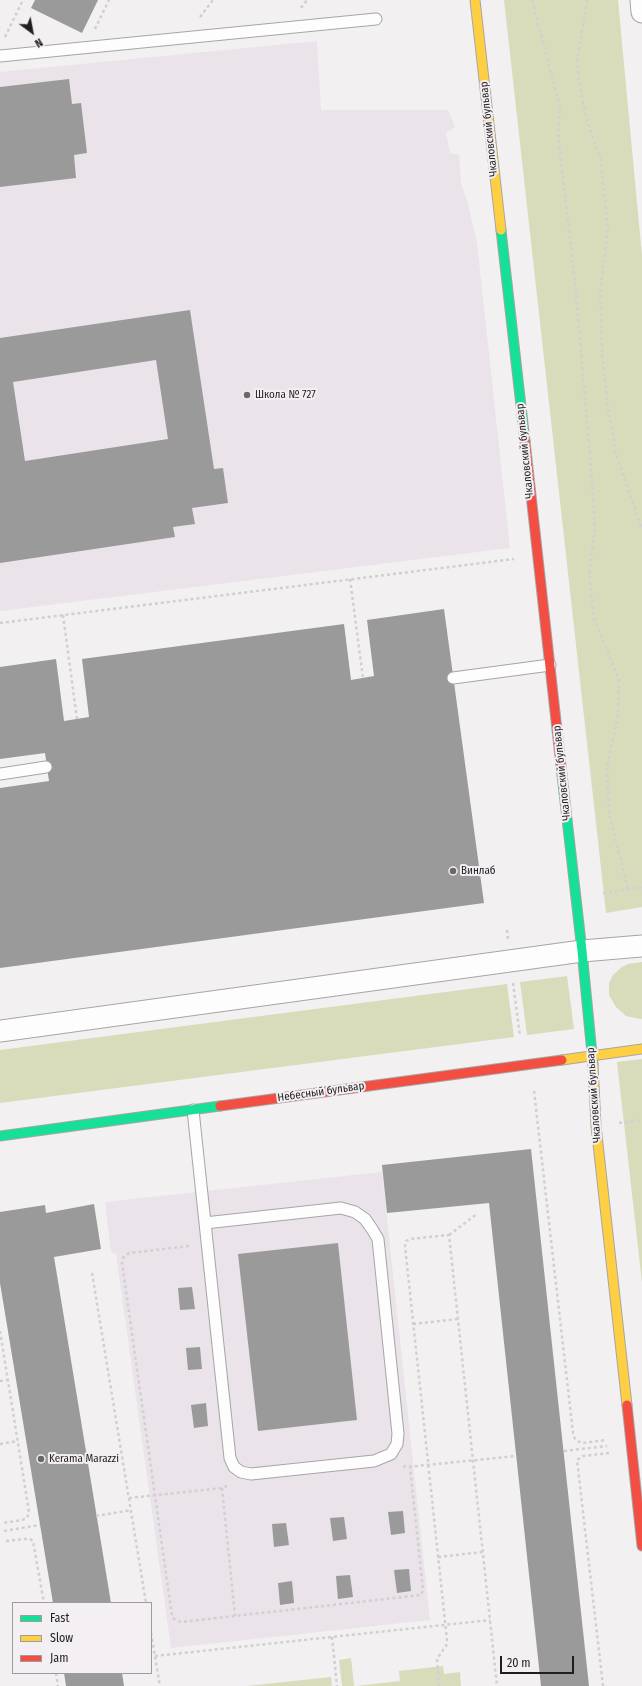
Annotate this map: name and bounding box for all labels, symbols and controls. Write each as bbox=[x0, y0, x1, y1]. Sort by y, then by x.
north arrow bbox=[12, 12, 52, 52]
text: N bbox=[32, 35, 45, 50]
street label: Чкаловский бульвар bbox=[477, 81, 501, 177]
place label: Школа № 727 bbox=[255, 388, 316, 402]
marker: Школа № 727 bbox=[242, 390, 252, 400]
street label: Чкаловский бульвар bbox=[513, 403, 537, 499]
street label: Чкаловский бульвар bbox=[550, 725, 574, 821]
place label: Винлаб bbox=[461, 864, 496, 878]
marker: Винлаб bbox=[448, 866, 458, 876]
street label: Чкаловский бульвар bbox=[584, 1047, 604, 1143]
street label: Небесный бульвар bbox=[277, 1079, 365, 1105]
place label: Kerama Marazzi bbox=[49, 1452, 119, 1466]
marker: Kerama Marazzi bbox=[36, 1454, 46, 1464]
legend bbox=[12, 1602, 152, 1674]
text: Fast bbox=[50, 1611, 69, 1625]
text: Slow bbox=[50, 1631, 73, 1645]
scale bar bbox=[502, 1648, 576, 1674]
text: Jam bbox=[50, 1651, 68, 1665]
text: 20 m bbox=[507, 1656, 531, 1670]

